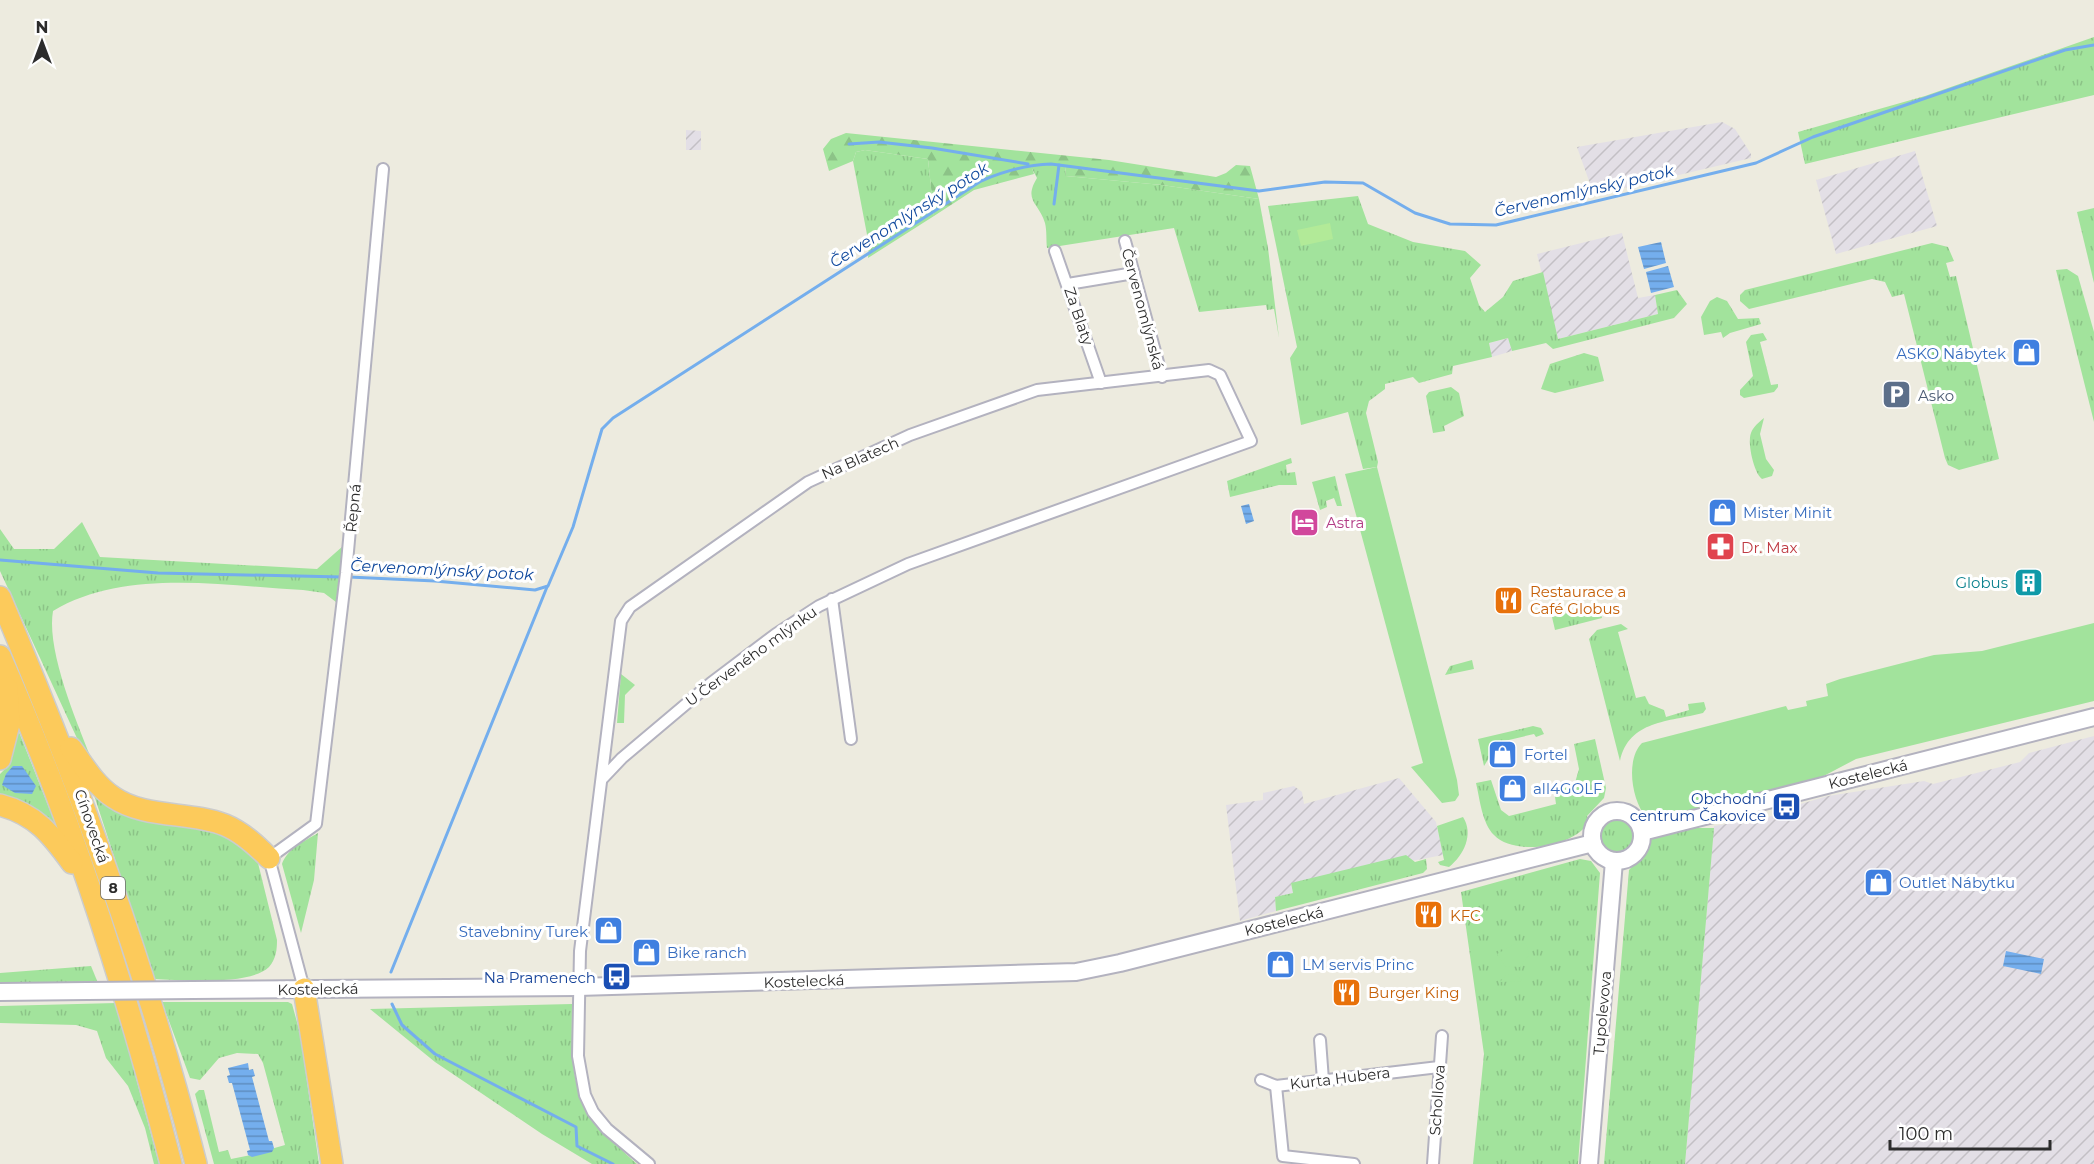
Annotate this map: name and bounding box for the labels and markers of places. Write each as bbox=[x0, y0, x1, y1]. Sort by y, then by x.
shop icon: ASKO Nábytek bbox=[2011, 337, 2043, 369]
place label: ASKO Nábytek bbox=[1896, 344, 2006, 363]
parking icon: Asko bbox=[1881, 379, 1913, 411]
place label: Asko bbox=[1918, 386, 1954, 405]
shop icon: Mister Minit bbox=[1706, 496, 1738, 528]
place label: Mister Minit bbox=[1743, 503, 1832, 522]
hotel icon: Astra bbox=[1289, 506, 1321, 538]
place label: Astra bbox=[1326, 513, 1364, 532]
pharmacy icon: Dr. Max bbox=[1704, 531, 1736, 563]
place label: Dr. Max bbox=[1741, 538, 1798, 557]
building icon: Globus bbox=[2013, 566, 2045, 598]
place label: Globus bbox=[1955, 573, 2008, 592]
place label: Restaurace a Café Globus bbox=[1530, 582, 1626, 618]
restaurant icon: Restaurace a Café Globus bbox=[1493, 584, 1525, 616]
shop icon: Fortel bbox=[1487, 738, 1519, 770]
place label: Fortel bbox=[1524, 745, 1568, 764]
shop icon: all4GOLF bbox=[1496, 772, 1528, 804]
place label: all4GOLF bbox=[1533, 779, 1603, 798]
place label: Obchodní centrum Čakovice bbox=[1630, 789, 1767, 825]
bus stop icon: Obchodní centrum Čakovice bbox=[1771, 791, 1803, 823]
shop icon: Outlet Nábytku bbox=[1862, 866, 1894, 898]
place label: Outlet Nábytku bbox=[1899, 873, 2015, 892]
restaurant icon: KFC bbox=[1413, 899, 1445, 931]
place label: KFC bbox=[1450, 906, 1481, 925]
shop icon: Stavebniny Turek bbox=[593, 915, 625, 947]
place label: Stavebniny Turek bbox=[459, 922, 588, 941]
shop icon: Bike ranch bbox=[630, 936, 662, 968]
place label: Bike ranch bbox=[667, 943, 747, 962]
shop icon: LM servis Princ bbox=[1265, 948, 1297, 980]
place label: LM servis Princ bbox=[1302, 955, 1414, 974]
bus stop icon: Na Pramenech bbox=[601, 961, 633, 993]
place label: Na Pramenech bbox=[484, 968, 596, 987]
restaurant icon: Burger King bbox=[1331, 976, 1363, 1008]
place label: Burger King bbox=[1368, 983, 1460, 1002]

